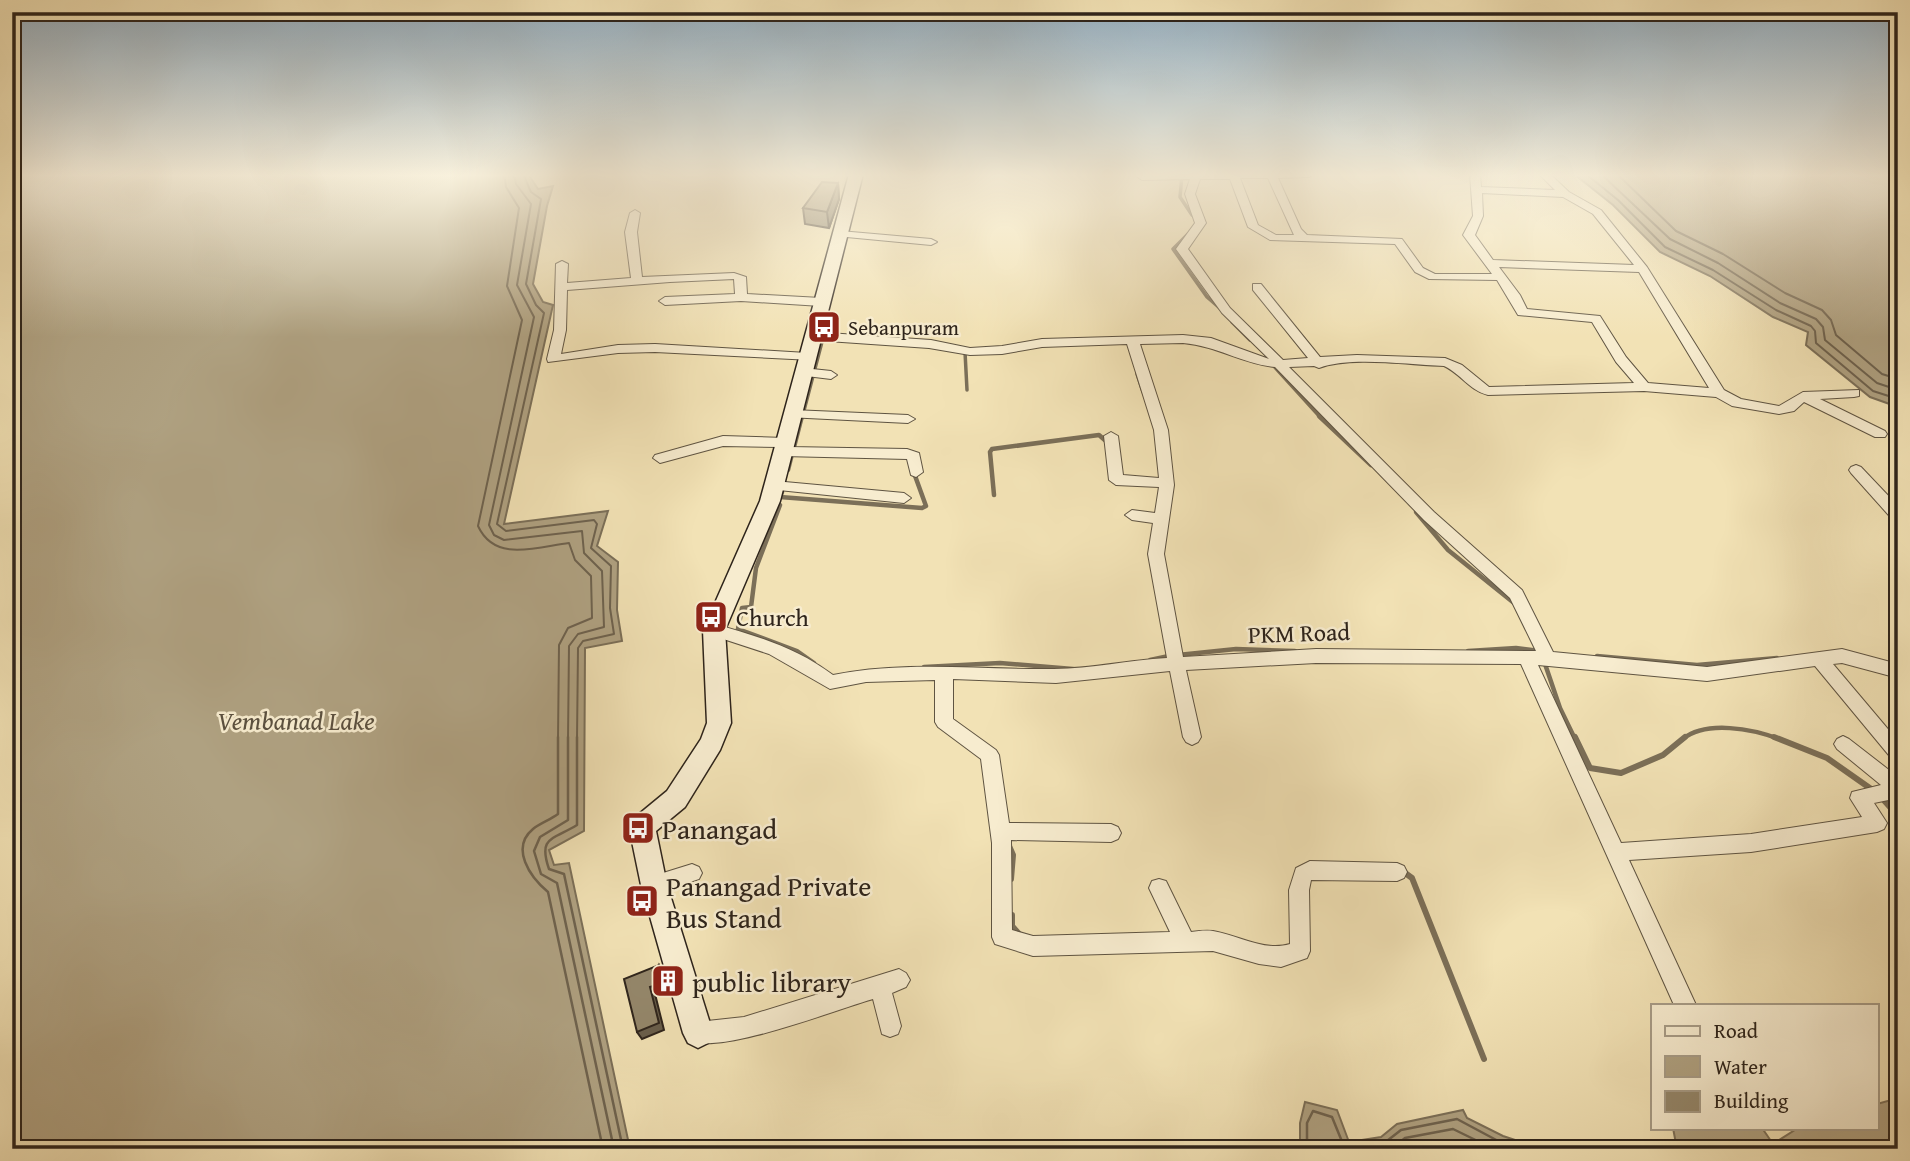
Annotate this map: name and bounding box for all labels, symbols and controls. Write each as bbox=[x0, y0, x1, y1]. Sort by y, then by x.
bus stop icon: Sebanpuram bbox=[805, 308, 843, 346]
place label: Sebanpuram bbox=[848, 312, 959, 343]
bus stop icon: Church bbox=[692, 598, 730, 636]
place label: Church bbox=[736, 600, 809, 635]
street label: PKM Road bbox=[1247, 614, 1351, 652]
water label: Vembanad Lake bbox=[217, 701, 375, 740]
place label: Panangad bbox=[662, 808, 777, 849]
bus stop icon: Panangad bbox=[619, 809, 657, 847]
place label: Panangad Private Bus Stand bbox=[666, 865, 871, 938]
bus stop icon: Panangad Private Bus Stand bbox=[623, 882, 661, 920]
place label: public library bbox=[692, 961, 851, 1002]
building icon: public library bbox=[649, 962, 687, 1000]
legend bbox=[1651, 1004, 1878, 1130]
text: Road bbox=[1714, 1015, 1759, 1046]
text: Water bbox=[1714, 1051, 1767, 1082]
text: Building bbox=[1714, 1085, 1789, 1116]

